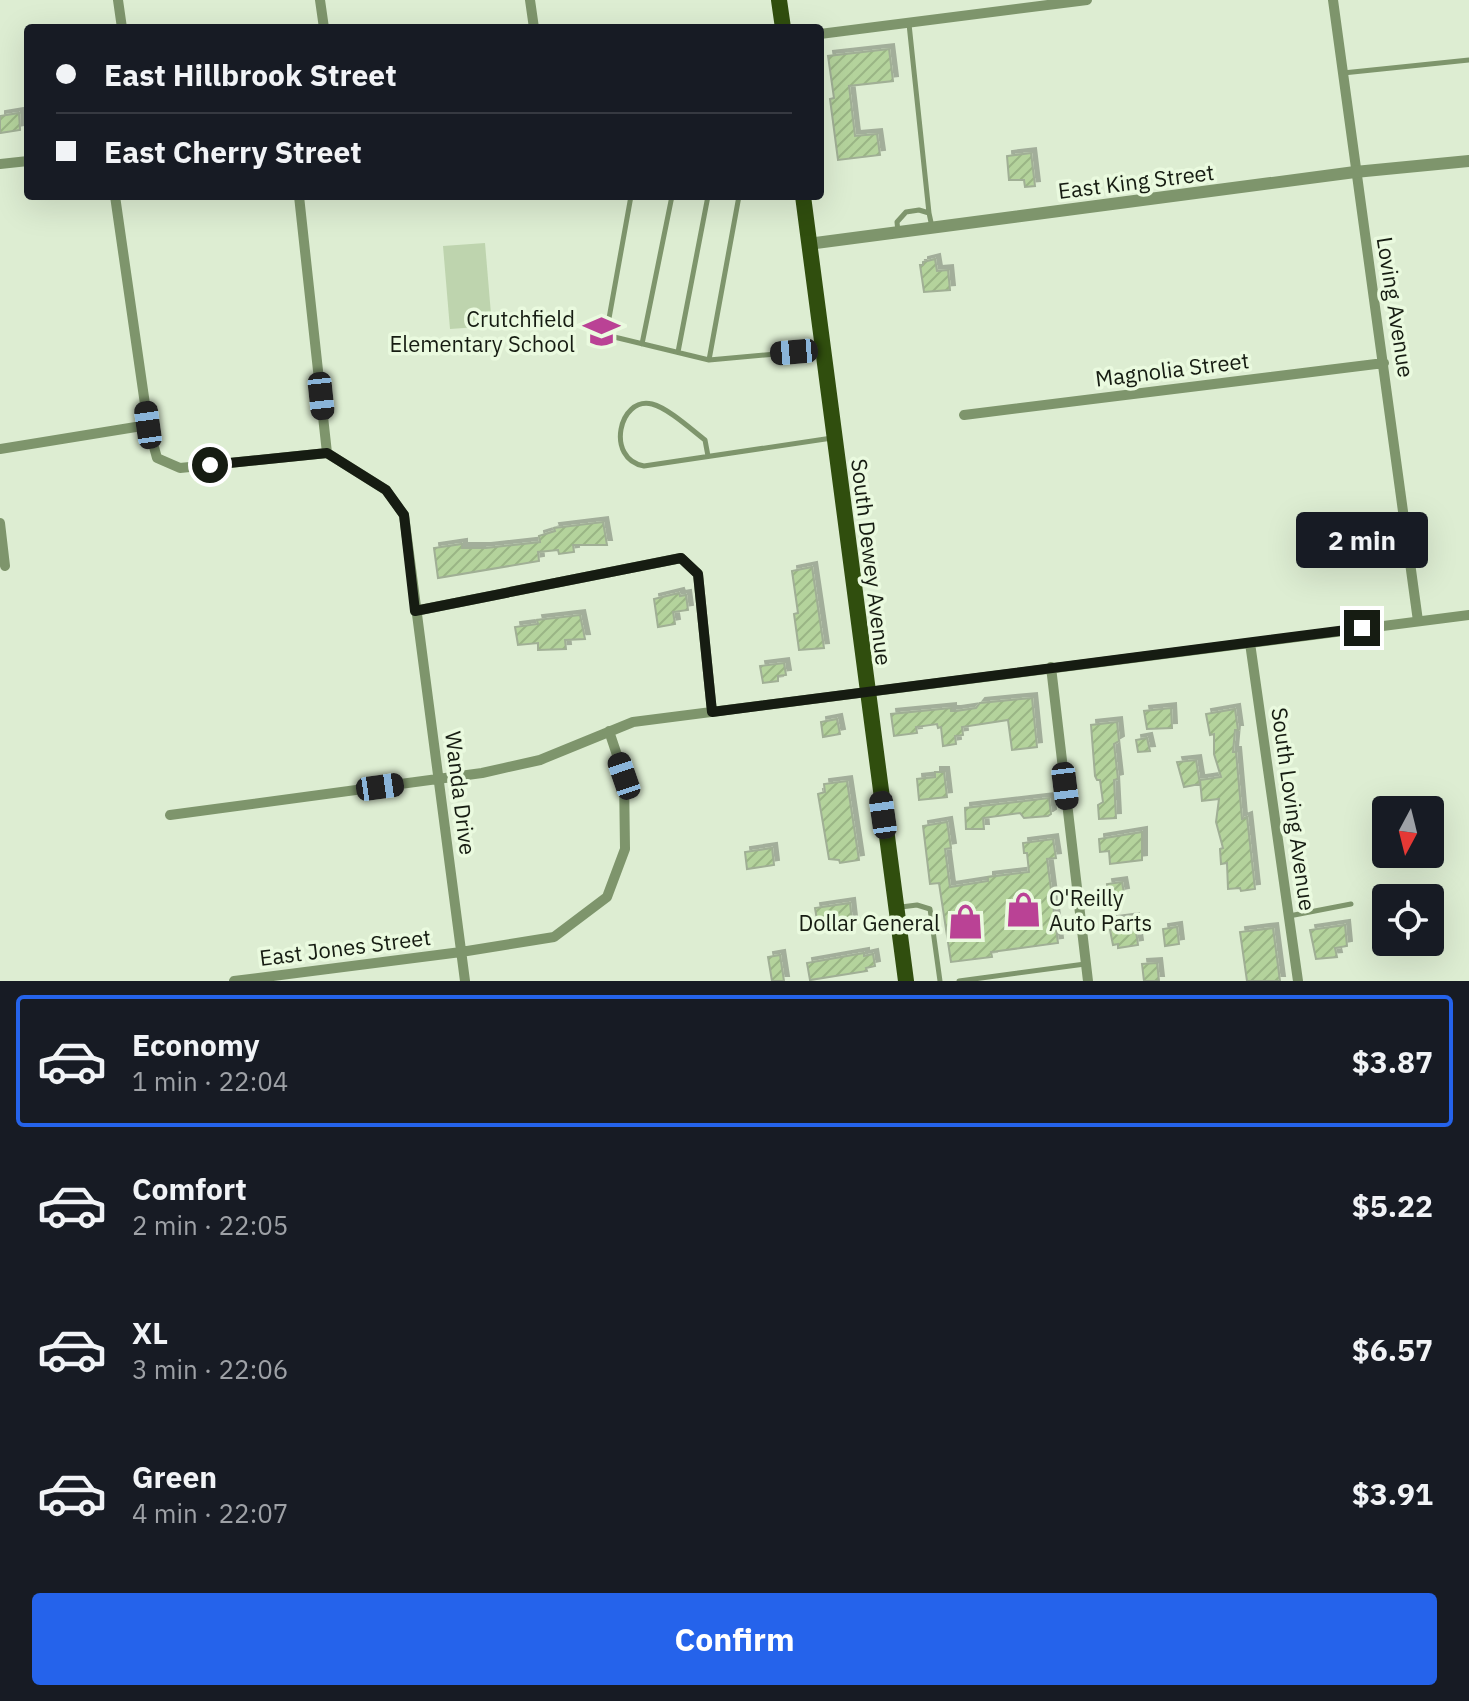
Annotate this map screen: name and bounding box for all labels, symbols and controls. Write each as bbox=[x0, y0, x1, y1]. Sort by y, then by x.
text: East Hillbrook Street bbox=[104, 55, 397, 94]
text: East Cherry Street bbox=[104, 132, 362, 171]
street label: East King Street bbox=[1056, 157, 1216, 205]
street label: Loving Avenue bbox=[1371, 235, 1421, 379]
place label: Crutchfield Elementary School bbox=[389, 304, 575, 358]
school or university icon: Crutchfield Elementary School bbox=[582, 312, 620, 350]
car bbox=[769, 338, 819, 366]
street label: Magnolia Street bbox=[1093, 345, 1251, 393]
car bbox=[307, 371, 335, 421]
car bbox=[133, 400, 163, 450]
route start bbox=[192, 447, 228, 483]
street label: South Dewey Avenue bbox=[845, 457, 899, 667]
callout: 2 min bbox=[1296, 512, 1428, 568]
text: 2 min bbox=[1328, 523, 1396, 557]
route end bbox=[1344, 610, 1380, 646]
street label: South Loving Avenue bbox=[1265, 705, 1323, 913]
street label: Wanda Drive bbox=[439, 730, 483, 856]
car bbox=[605, 749, 643, 803]
car bbox=[1050, 761, 1080, 811]
car bbox=[355, 772, 405, 802]
car bbox=[868, 790, 898, 840]
north arrow bbox=[1372, 796, 1444, 868]
map controls bbox=[1372, 796, 1444, 956]
place label: O'Reilly Auto Parts bbox=[1049, 883, 1152, 937]
button: locate bbox=[1372, 884, 1444, 956]
shop icon: O'Reilly Auto Parts bbox=[1004, 891, 1042, 929]
shop icon: Dollar General bbox=[947, 903, 985, 941]
place label: Dollar General bbox=[798, 908, 940, 937]
street label: East Jones Street bbox=[258, 922, 432, 972]
icon: car bbox=[36, 1025, 108, 1097]
text: Economy bbox=[132, 1025, 260, 1064]
text: $3.87 bbox=[1352, 1042, 1433, 1081]
text: 1 min · 22:04 bbox=[132, 1064, 288, 1098]
icon: car bbox=[36, 1169, 108, 1241]
text: Comfort bbox=[132, 1169, 247, 1208]
text: $5.22 bbox=[1352, 1186, 1433, 1225]
text: 2 min · 22:05 bbox=[132, 1208, 288, 1242]
icon: car bbox=[36, 1313, 108, 1385]
text: XL bbox=[132, 1313, 168, 1352]
text: $6.57 bbox=[1352, 1330, 1433, 1369]
text: 3 min · 22:06 bbox=[132, 1352, 288, 1386]
icon: car bbox=[36, 1457, 108, 1529]
text: Green bbox=[132, 1457, 217, 1496]
text: $3.91 bbox=[1352, 1474, 1433, 1513]
text: 4 min · 22:07 bbox=[132, 1496, 288, 1530]
button: Confirm bbox=[32, 1593, 1437, 1685]

